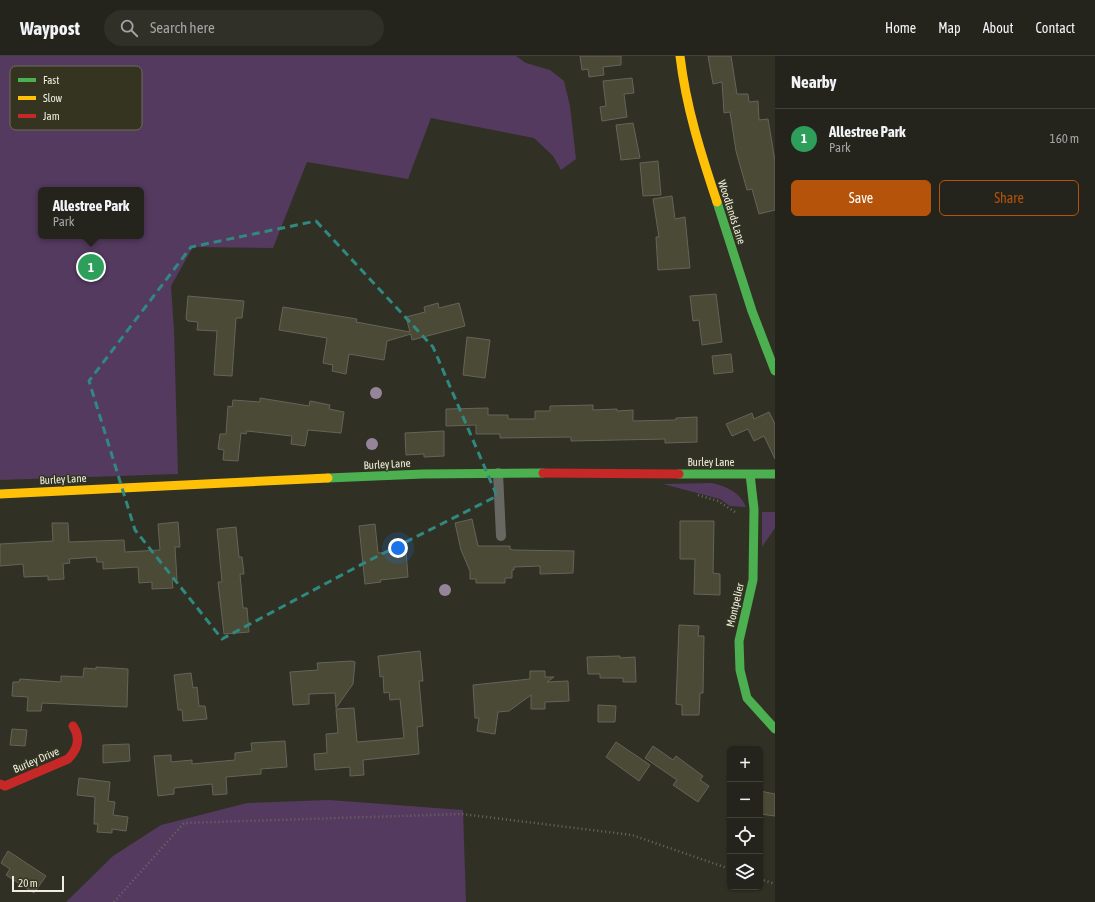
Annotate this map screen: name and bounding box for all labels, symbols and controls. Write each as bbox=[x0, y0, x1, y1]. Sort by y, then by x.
search box bbox=[104, 10, 384, 46]
text: Waypost bbox=[20, 17, 80, 39]
icon: search bbox=[118, 17, 140, 39]
text: Search here bbox=[150, 19, 215, 36]
text: Home bbox=[885, 20, 916, 36]
text: Map bbox=[938, 20, 961, 36]
text: About bbox=[983, 20, 1014, 36]
text: Contact bbox=[1036, 20, 1075, 36]
legend bbox=[10, 66, 142, 130]
text: Nearby bbox=[791, 72, 837, 92]
text: Fast bbox=[43, 74, 59, 86]
text: Slow bbox=[43, 92, 62, 104]
text: Jam bbox=[43, 110, 60, 122]
text: Allestree Park bbox=[829, 123, 906, 140]
text: 1 bbox=[801, 131, 807, 146]
text: 160 m bbox=[1050, 131, 1079, 146]
text: Park bbox=[829, 140, 851, 155]
street label: Woodlands Lane bbox=[716, 178, 748, 246]
button: Save bbox=[791, 180, 931, 216]
button: Share bbox=[939, 180, 1079, 216]
popup bbox=[38, 187, 144, 239]
text: Allestree Park bbox=[53, 197, 129, 214]
text: Park bbox=[53, 214, 74, 229]
pin: 1 bbox=[78, 252, 104, 282]
street label: Burley Lane bbox=[687, 456, 735, 468]
street label: Burley Lane bbox=[363, 457, 411, 471]
street label: Burley Lane bbox=[39, 472, 87, 486]
your location bbox=[388, 538, 408, 558]
street label: Montpelier bbox=[724, 581, 746, 628]
street label: Burley Drive bbox=[11, 745, 61, 775]
map controls bbox=[727, 746, 763, 890]
button: + bbox=[727, 746, 763, 782]
button: − bbox=[727, 782, 763, 818]
button: locate bbox=[727, 818, 763, 854]
button: layers bbox=[727, 854, 763, 890]
scale bar bbox=[12, 874, 64, 893]
text: 20 m bbox=[18, 877, 38, 889]

